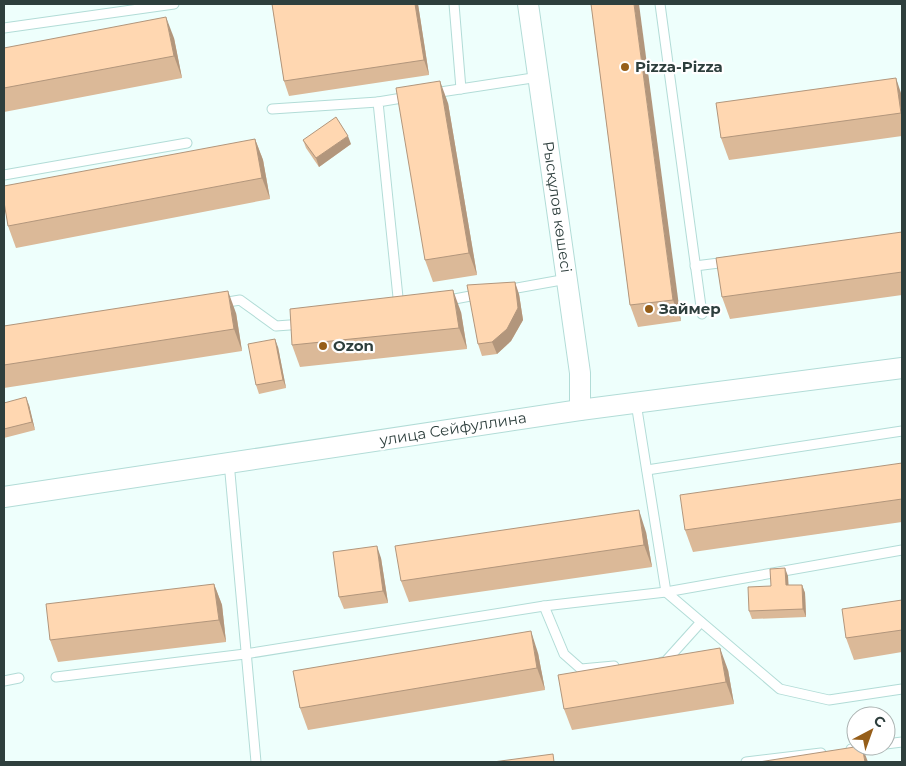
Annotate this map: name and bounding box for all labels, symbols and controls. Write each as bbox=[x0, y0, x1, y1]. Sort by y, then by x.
place label: Pizza-Pizza bbox=[635, 57, 723, 76]
marker: Pizza-Pizza bbox=[619, 61, 631, 73]
street label: Рысқұлов көшесі bbox=[539, 140, 576, 274]
place label: Займер bbox=[658, 299, 721, 318]
marker: Займер bbox=[643, 303, 655, 315]
place label: Ozon bbox=[333, 336, 374, 355]
marker: Ozon bbox=[317, 340, 329, 352]
street label: улица Сейфуллина bbox=[377, 408, 528, 450]
north arrow bbox=[846, 706, 896, 756]
text: С bbox=[870, 711, 889, 731]

